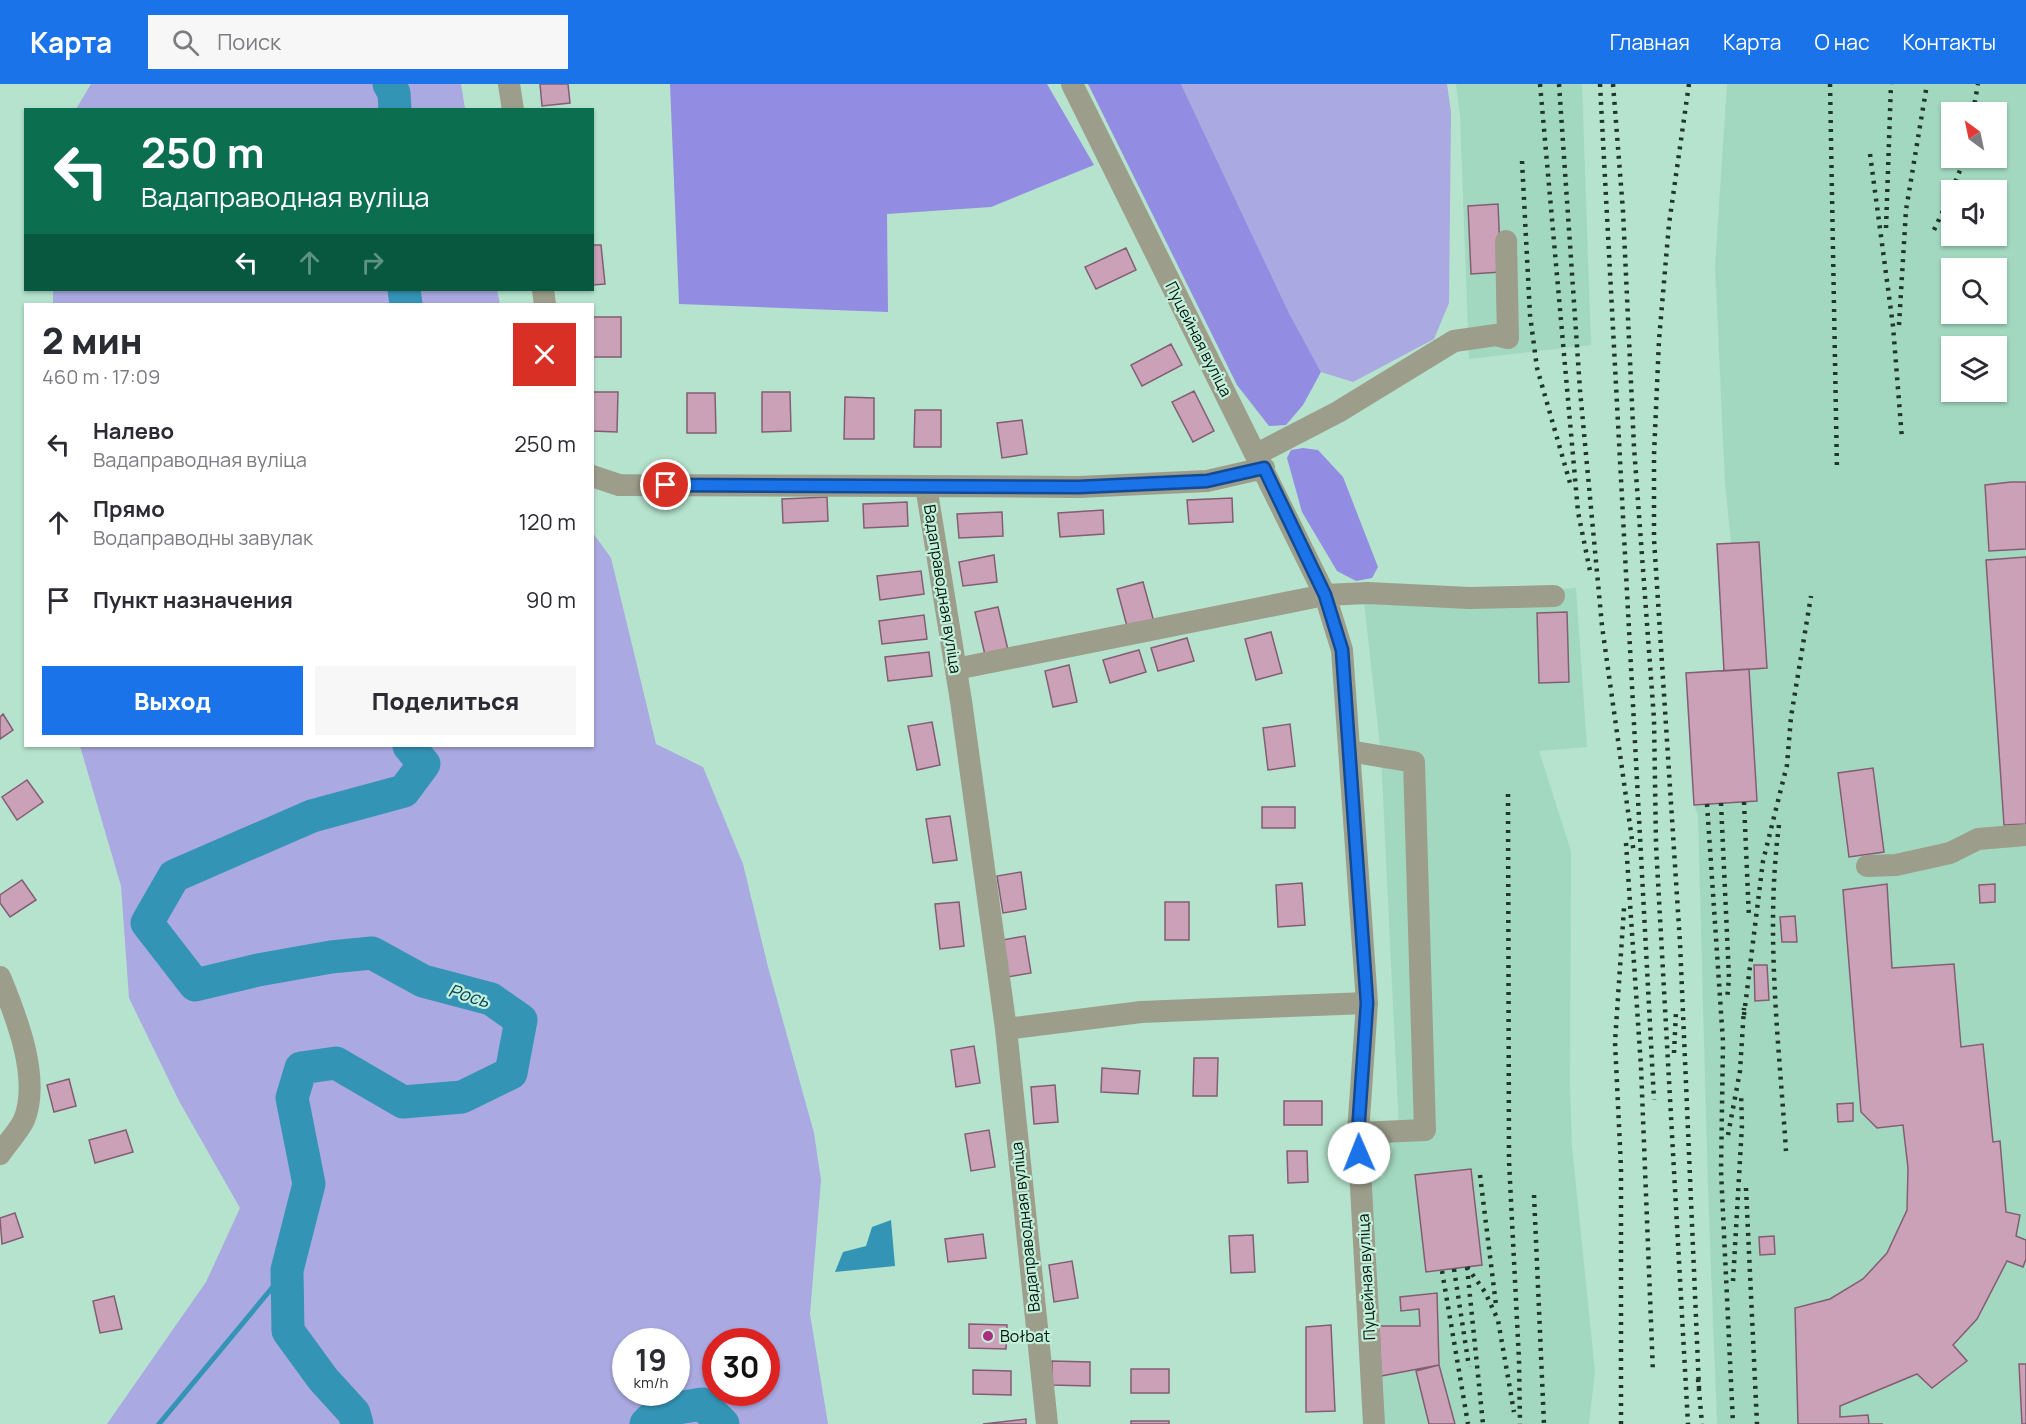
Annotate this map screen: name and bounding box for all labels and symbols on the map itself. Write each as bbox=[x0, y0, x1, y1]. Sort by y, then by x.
north arrow bbox=[1941, 102, 2007, 168]
street label: Пуцейная вуліца bbox=[1160, 278, 1238, 400]
pin bbox=[640, 459, 691, 510]
street label: Вадаправодная вуліца bbox=[919, 503, 967, 675]
water label: Рось bbox=[446, 978, 493, 1013]
position arrow bbox=[1327, 1121, 1391, 1185]
street label: Вадаправодная вуліца bbox=[1005, 1141, 1045, 1313]
street label: Пуцейная вуліца bbox=[1352, 1213, 1380, 1341]
place label: Bołbat bbox=[1000, 1325, 1050, 1347]
speed limit sign: 30 bbox=[702, 1328, 780, 1406]
marker: Bołbat bbox=[981, 1329, 995, 1343]

